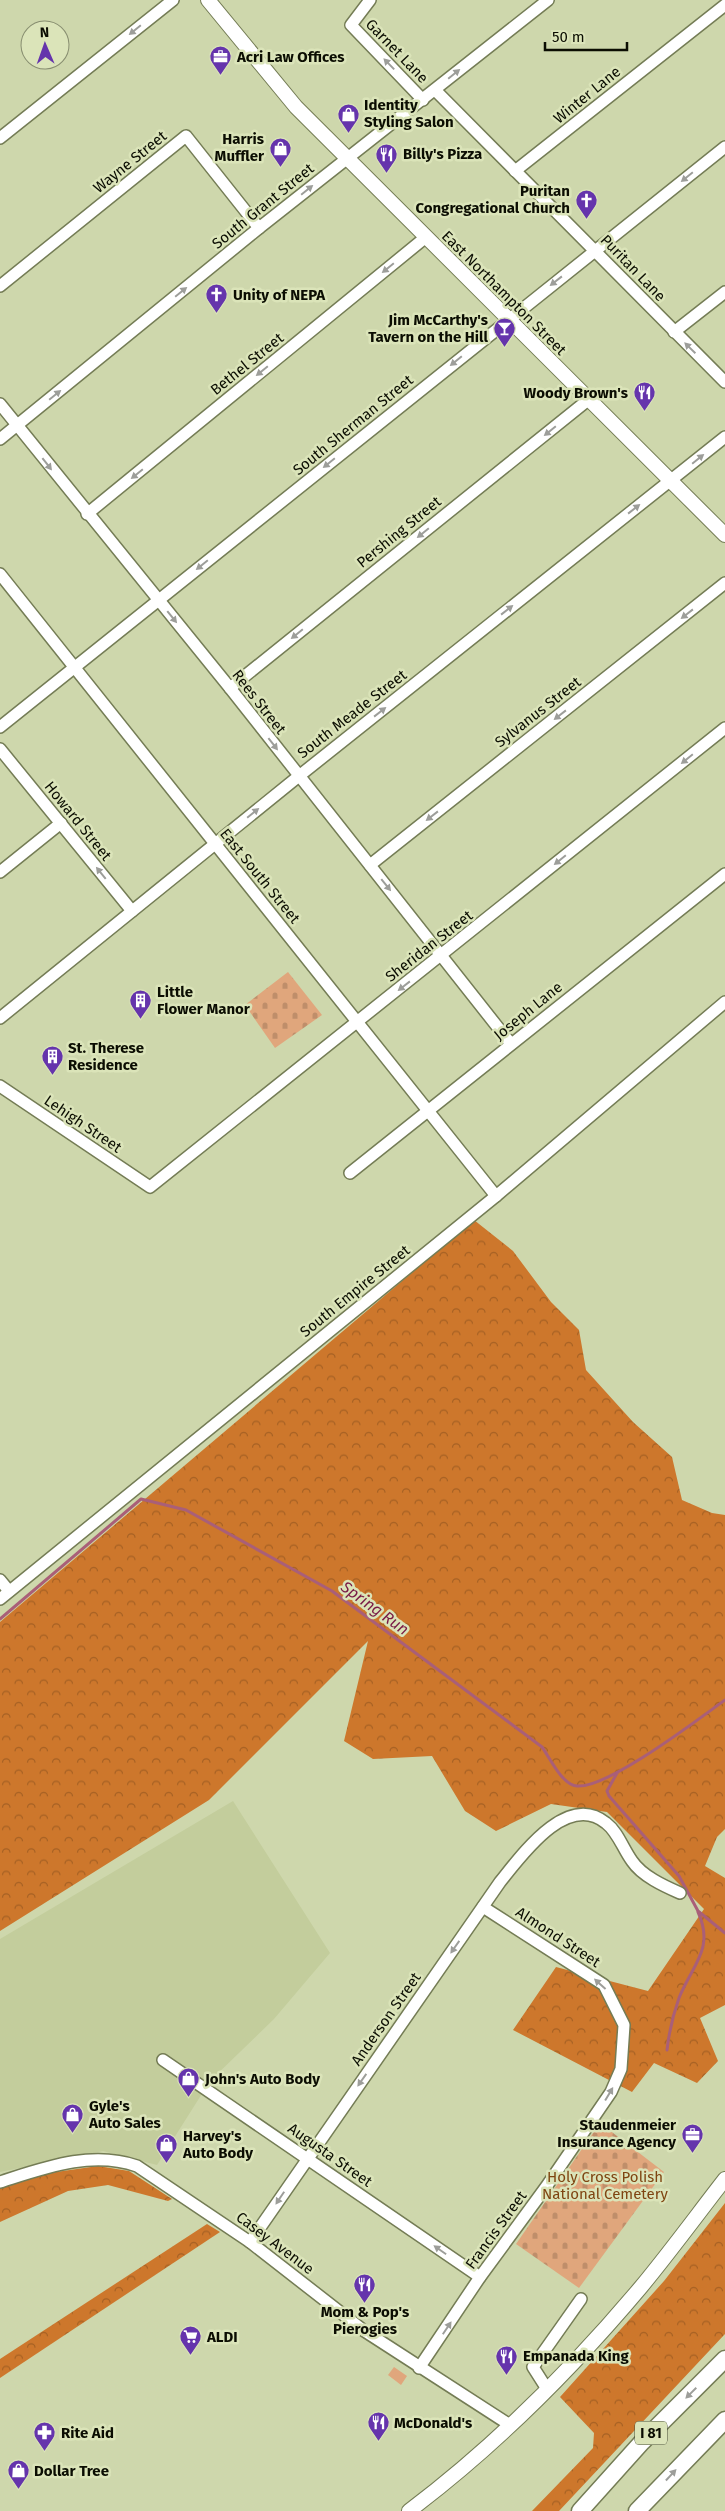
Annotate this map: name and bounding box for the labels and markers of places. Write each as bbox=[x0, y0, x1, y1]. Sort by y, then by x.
office icon: Acri Law Offices bbox=[209, 45, 233, 76]
place label: Acri Law Offices bbox=[236, 48, 344, 66]
place label: Identity Styling Salon bbox=[364, 96, 454, 131]
shop icon: Identity Styling Salon bbox=[336, 102, 360, 133]
place label: Harris Muffler bbox=[215, 130, 265, 165]
shop icon: Harris Muffler bbox=[268, 136, 292, 167]
restaurant icon: Billy's Pizza bbox=[375, 142, 399, 173]
place label: Billy's Pizza bbox=[403, 145, 482, 163]
place label: Puritan Congregational Church bbox=[415, 182, 570, 217]
church icon: Puritan Congregational Church bbox=[574, 188, 598, 219]
church icon: Unity of NEPA bbox=[205, 283, 229, 314]
place label: Unity of NEPA bbox=[233, 286, 326, 304]
place label: Jim McCarthy's Tavern on the Hill bbox=[368, 311, 489, 346]
bar icon: Jim McCarthy's Tavern on the Hill bbox=[492, 317, 516, 348]
restaurant icon: Woody Brown's bbox=[632, 381, 656, 412]
place label: Woody Brown's bbox=[524, 384, 628, 402]
place label: Little Flower Manor bbox=[157, 983, 251, 1018]
building icon: Little Flower Manor bbox=[129, 989, 153, 1020]
place label: St. Therese Residence bbox=[68, 1039, 144, 1074]
building icon: St. Therese Residence bbox=[40, 1045, 64, 1076]
shop icon: John's Auto Body bbox=[177, 2067, 201, 2098]
place label: John's Auto Body bbox=[204, 2070, 320, 2088]
place label: Gyle's Auto Sales bbox=[88, 2097, 161, 2132]
shop icon: Gyle's Auto Sales bbox=[61, 2103, 85, 2134]
place label: Staudenmeier Insurance Agency bbox=[557, 2116, 677, 2151]
office icon: Staudenmeier Insurance Agency bbox=[680, 2122, 704, 2153]
place label: Harvey's Auto Body bbox=[182, 2127, 253, 2162]
shop icon: Harvey's Auto Body bbox=[155, 2133, 179, 2164]
restaurant icon: Mom & Pop's Pierogies bbox=[353, 2272, 377, 2303]
place label: Mom & Pop's Pierogies bbox=[321, 2303, 409, 2338]
supermarket icon: ALDI bbox=[179, 2325, 203, 2356]
place label: ALDI bbox=[206, 2328, 238, 2346]
restaurant icon: Empanada King bbox=[495, 2344, 519, 2375]
place label: Empanada King bbox=[523, 2347, 629, 2365]
restaurant icon: McDonald's bbox=[366, 2411, 390, 2442]
place label: McDonald's bbox=[394, 2414, 472, 2432]
pharmacy icon: Rite Aid bbox=[33, 2421, 57, 2452]
place label: Rite Aid bbox=[61, 2424, 114, 2442]
shop icon: Dollar Tree bbox=[6, 2459, 30, 2490]
place label: Dollar Tree bbox=[34, 2462, 109, 2480]

